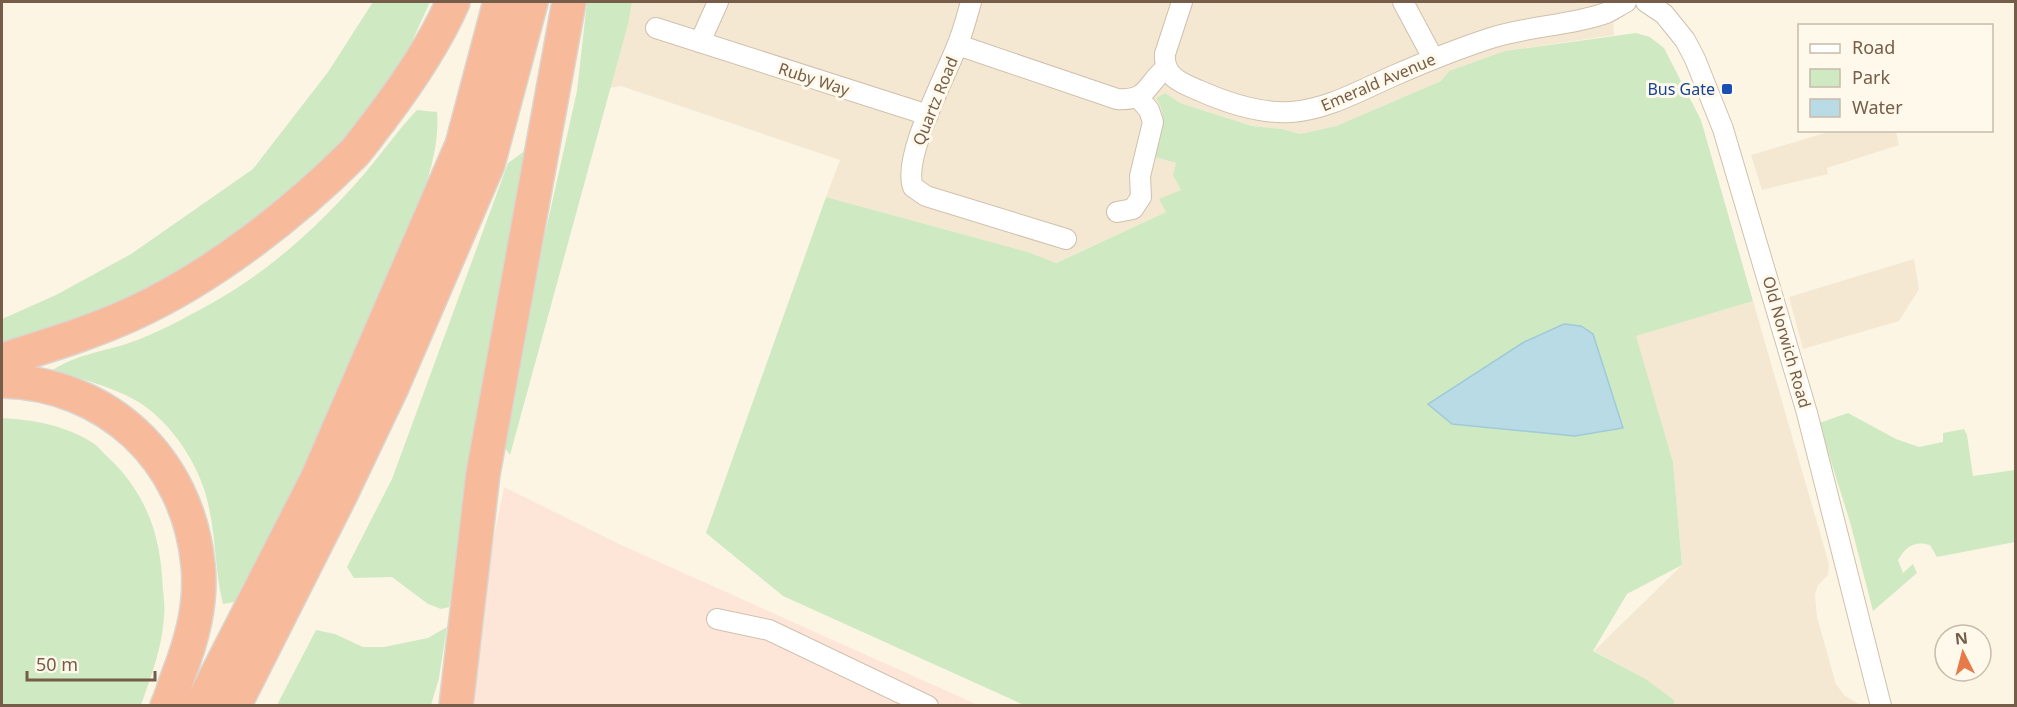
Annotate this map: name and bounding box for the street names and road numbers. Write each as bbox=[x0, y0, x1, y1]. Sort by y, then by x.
street label: Emerald Avenue bbox=[1317, 48, 1439, 116]
street label: Quartz Road bbox=[907, 53, 963, 149]
street label: Ruby Way bbox=[776, 57, 853, 101]
street label: Old Norwich Road bbox=[1758, 274, 1816, 410]

